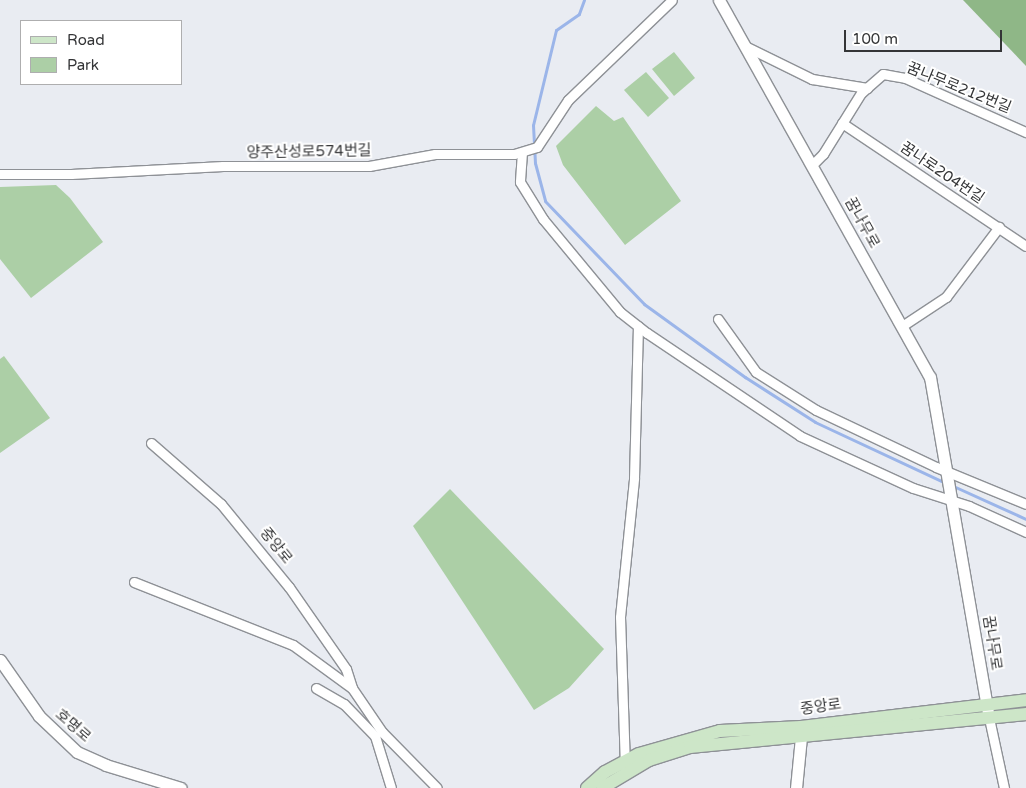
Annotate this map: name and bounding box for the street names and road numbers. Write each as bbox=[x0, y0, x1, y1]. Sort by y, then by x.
street label: 꿈나무로212번길 bbox=[904, 59, 1014, 117]
street label: 꿈나로204번길 bbox=[897, 138, 987, 208]
street label: 양주산성로574번길 bbox=[246, 142, 372, 162]
street label: 꿈나무로 bbox=[841, 194, 883, 252]
street label: 중앙로 bbox=[256, 524, 296, 568]
street label: 꿈나무로 bbox=[979, 614, 1005, 672]
street label: 중앙로 bbox=[799, 695, 843, 719]
street label: 호명로 bbox=[51, 706, 95, 746]

